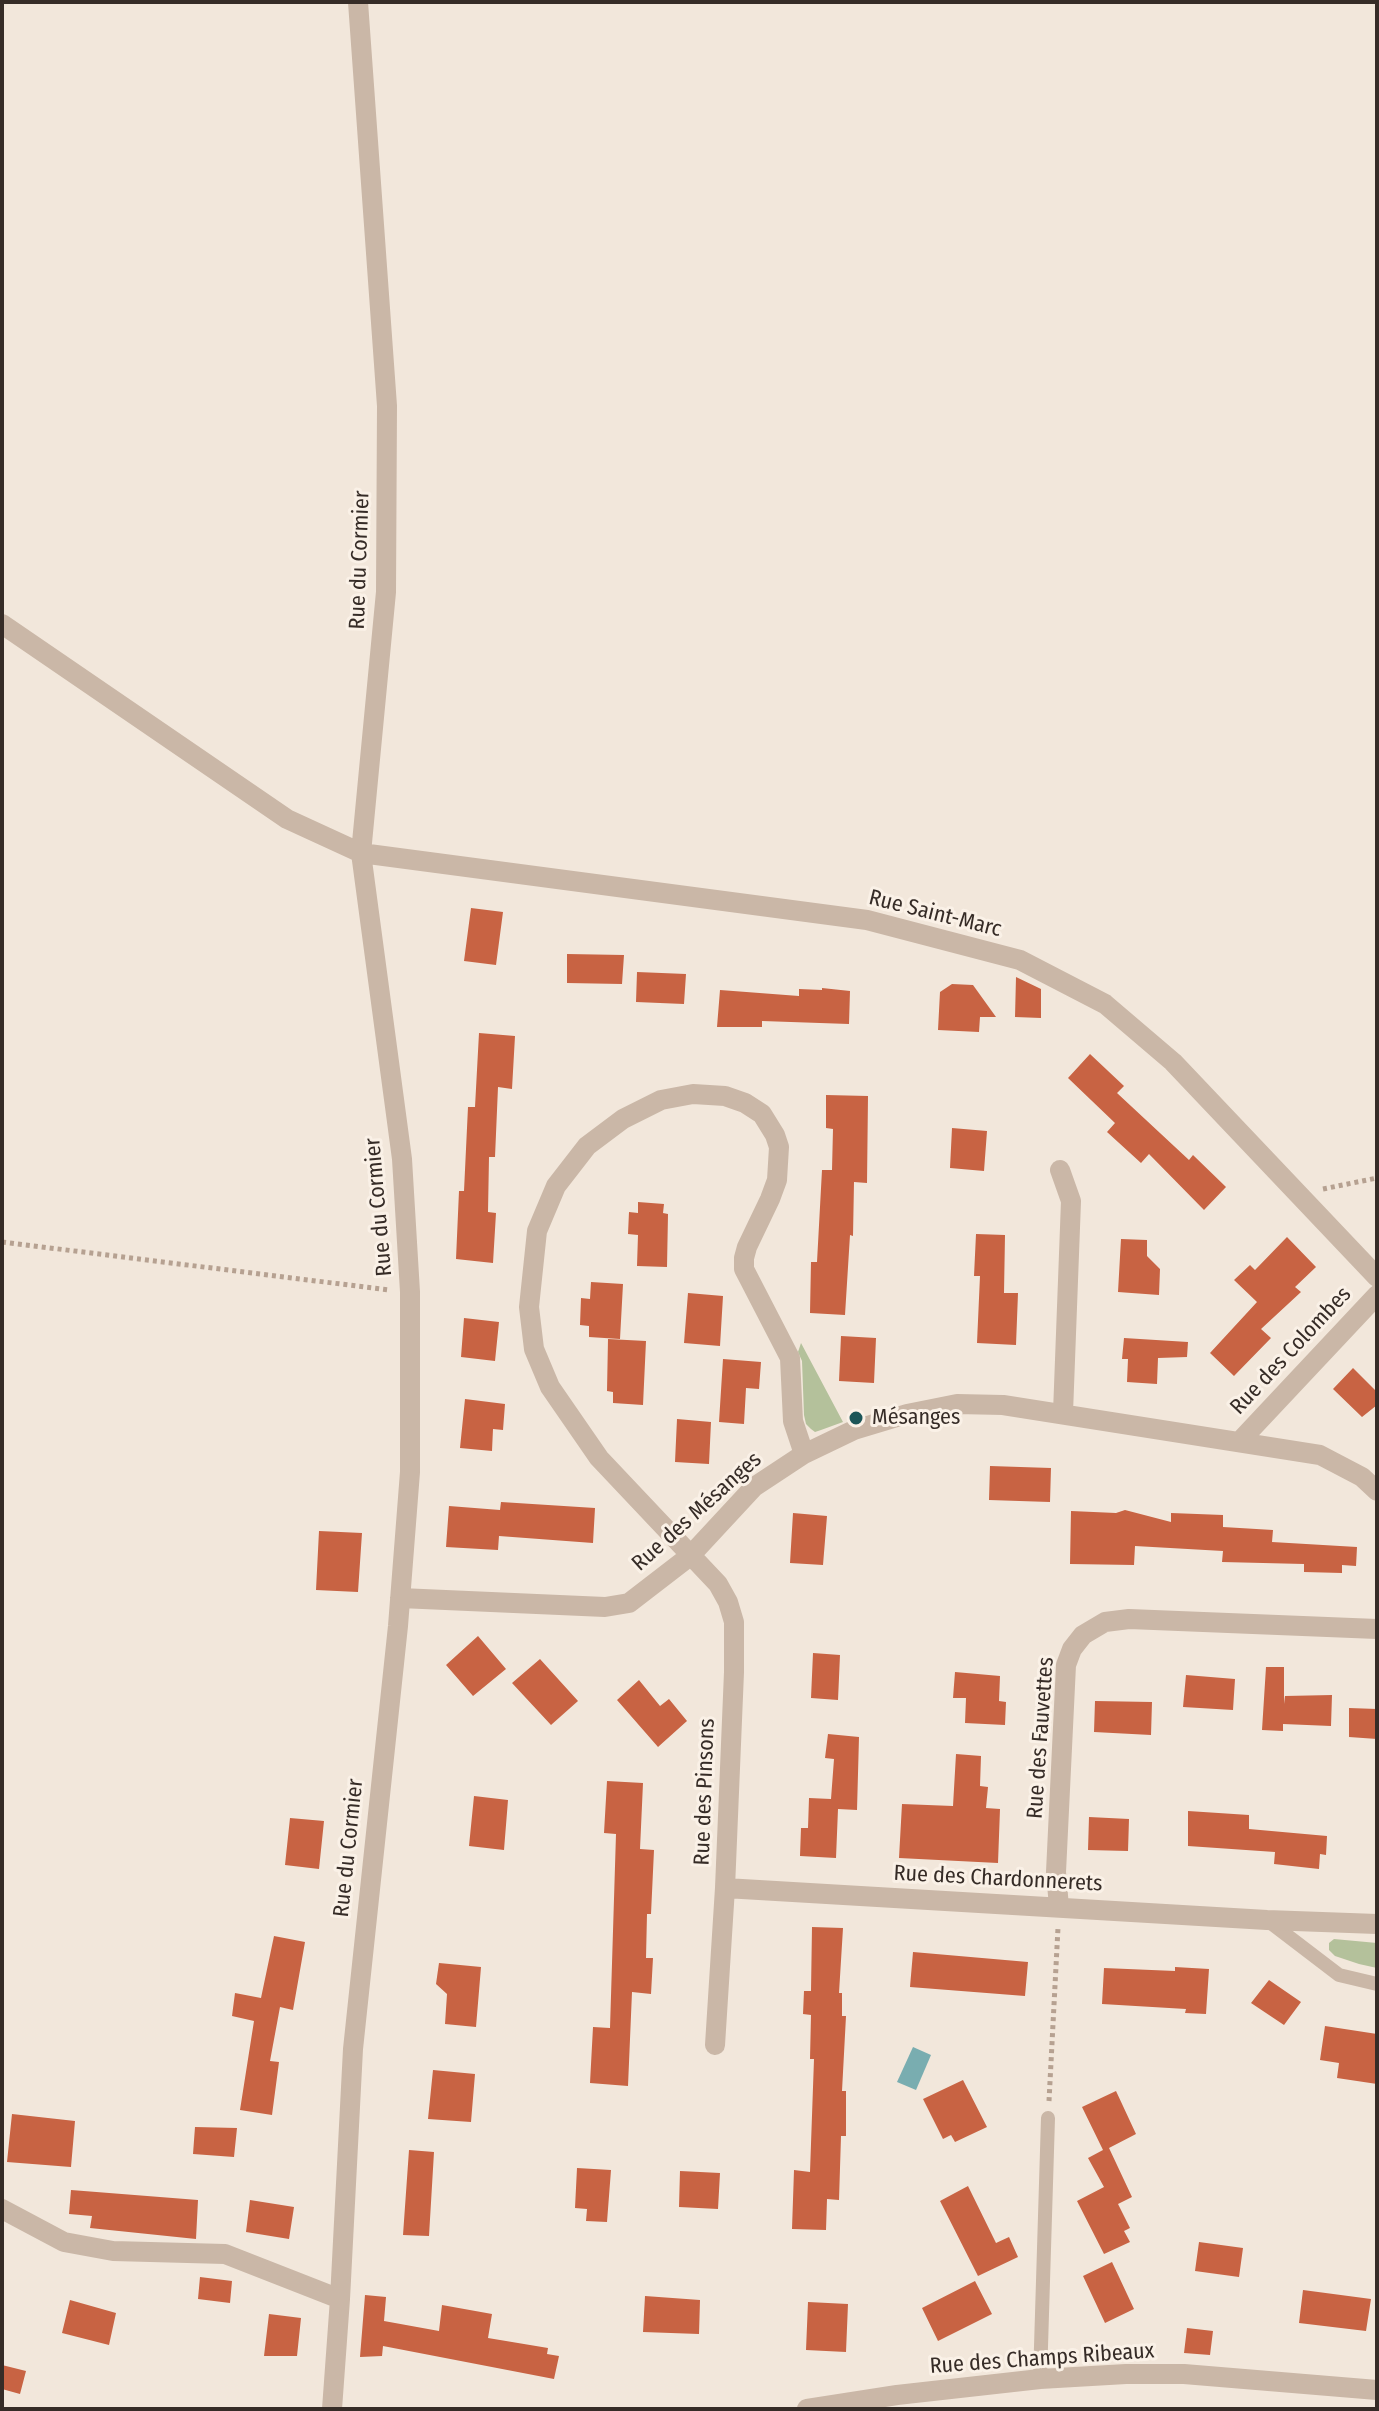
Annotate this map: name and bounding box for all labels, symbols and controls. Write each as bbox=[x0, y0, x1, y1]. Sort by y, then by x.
street label: Rue du Cormier bbox=[344, 490, 376, 630]
street label: Rue Saint-Marc bbox=[866, 885, 1004, 943]
street label: Rue du Cormier bbox=[360, 1137, 398, 1277]
street label: Rue des Colombes bbox=[1225, 1282, 1357, 1420]
place label: Mésanges bbox=[872, 1405, 960, 1431]
marker: Mésanges bbox=[847, 1409, 865, 1427]
street label: Rue des Mésanges bbox=[627, 1447, 767, 1577]
street label: Rue des Fauvettes bbox=[1022, 1656, 1060, 1820]
street label: Rue des Pinsons bbox=[689, 1718, 721, 1866]
street label: Rue du Cormier bbox=[329, 1778, 369, 1918]
street label: Rue des Chardonnerets bbox=[893, 1860, 1103, 1898]
street label: Rue des Champs Ribeaux bbox=[929, 2338, 1155, 2380]

